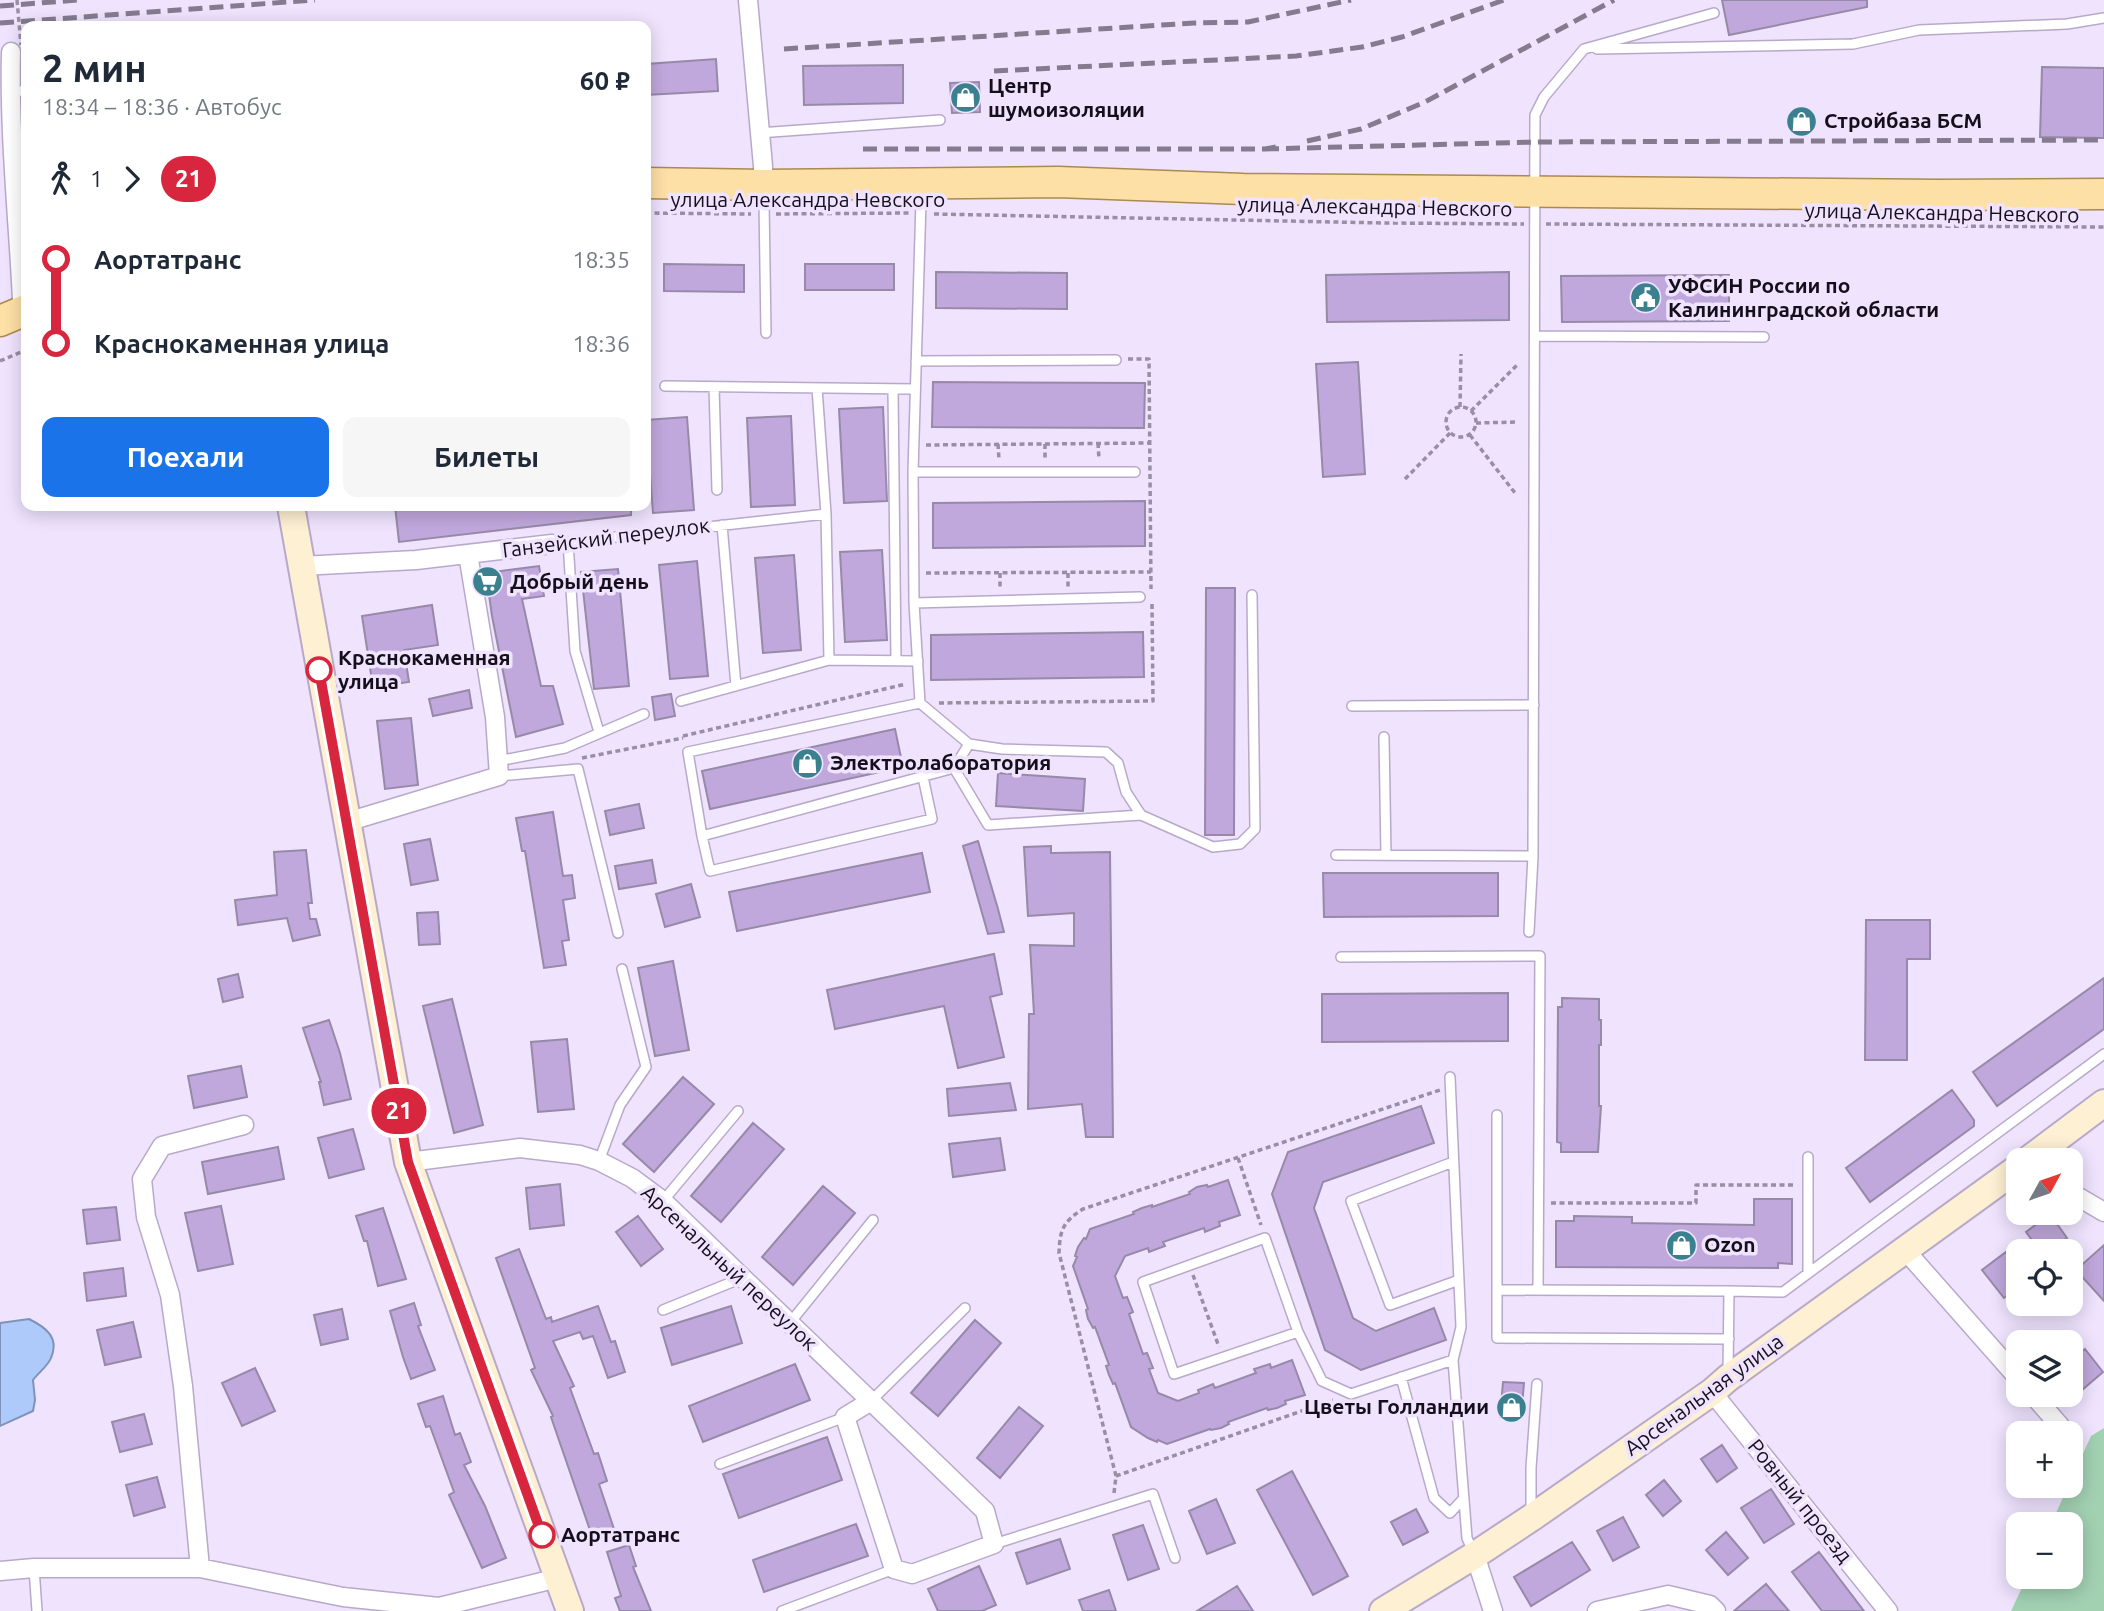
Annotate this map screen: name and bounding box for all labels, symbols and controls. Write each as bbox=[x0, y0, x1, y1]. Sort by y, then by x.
text: 2 мин bbox=[42, 47, 147, 89]
text: 60 ₽ bbox=[580, 66, 630, 95]
place label: Центр шумоизоляции bbox=[988, 73, 1145, 121]
shop icon: Центр шумоизоляции bbox=[948, 81, 982, 115]
text: 18:34 – 18:36 · Автобус bbox=[42, 94, 282, 119]
shop icon: Стройбаза БСМ bbox=[1784, 104, 1818, 138]
place label: Стройбаза БСМ bbox=[1824, 108, 1982, 132]
icon: walk bbox=[42, 160, 80, 198]
icon: forward bbox=[113, 160, 151, 198]
text: 21 bbox=[175, 165, 202, 192]
text: 1 bbox=[90, 166, 103, 191]
street label: улица Александра Невского bbox=[671, 187, 945, 211]
street label: улица Александра Невского bbox=[1237, 192, 1513, 220]
street label: улица Александра Невского bbox=[1804, 198, 2080, 226]
text: Аортатранс bbox=[94, 245, 242, 274]
text: 18:35 bbox=[572, 247, 630, 272]
place label: УФСИН России по Калининградской области bbox=[1668, 273, 1939, 321]
public building icon: УФСИН России по Калининградской области bbox=[1628, 281, 1662, 315]
text: Краснокаменная улица bbox=[94, 329, 389, 358]
text: 18:36 bbox=[572, 331, 630, 356]
button: Поехали bbox=[42, 417, 329, 497]
button: Билеты bbox=[343, 417, 630, 497]
street label: Ганзейский переулок bbox=[501, 512, 711, 562]
supermarket icon: Добрый день bbox=[470, 565, 504, 599]
place label: Добрый день bbox=[510, 569, 649, 593]
place label: Краснокаменная улица bbox=[338, 645, 511, 693]
marker: Краснокаменная улица bbox=[306, 657, 332, 683]
shop icon: Электролаборатория bbox=[790, 746, 824, 780]
place label: Электролаборатория bbox=[830, 750, 1051, 774]
line badge: 21 bbox=[368, 1088, 430, 1134]
text: 21 bbox=[385, 1097, 413, 1124]
north arrow bbox=[2006, 1148, 2082, 1225]
map controls bbox=[2006, 1148, 2083, 1589]
street label: Арсенальный переулок bbox=[637, 1180, 823, 1355]
shop icon: Ozon bbox=[1664, 1228, 1698, 1262]
place label: Ozon bbox=[1704, 1232, 1755, 1256]
button: locate bbox=[2006, 1239, 2083, 1316]
street label: Арсенальная улица bbox=[1619, 1329, 1787, 1460]
button: layers bbox=[2006, 1330, 2083, 1407]
shop icon: Цветы Голландии bbox=[1495, 1390, 1529, 1424]
place label: Цветы Голландии bbox=[1304, 1394, 1489, 1418]
button: + bbox=[2006, 1421, 2083, 1498]
street label: Ровный проезд bbox=[1744, 1434, 1858, 1567]
button: − bbox=[2006, 1512, 2083, 1589]
marker: Аортатранс bbox=[529, 1522, 555, 1548]
place label: Аортатранс bbox=[561, 1522, 680, 1546]

